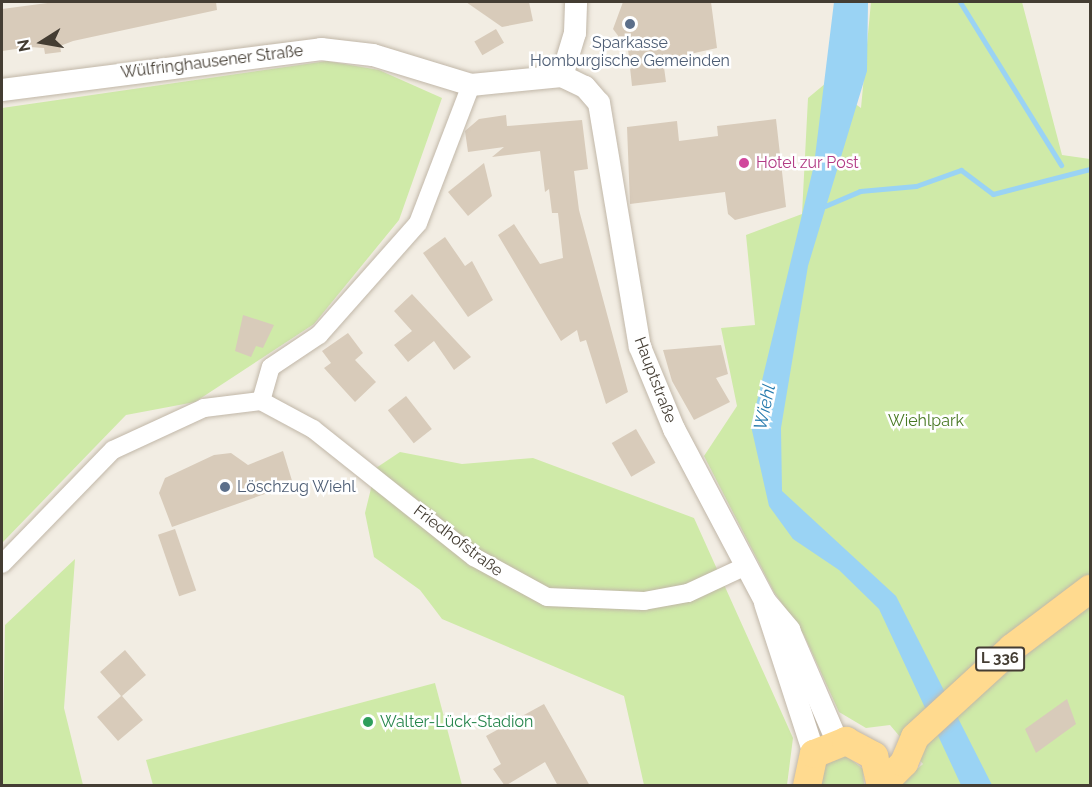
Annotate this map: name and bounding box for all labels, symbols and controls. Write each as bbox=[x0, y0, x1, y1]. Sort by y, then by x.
north arrow bbox=[12, 12, 72, 72]
marker: Sparkasse Homburgische Gemeinden bbox=[623, 17, 637, 31]
place label: Sparkasse Homburgische Gemeinden bbox=[530, 33, 730, 71]
text: N bbox=[13, 38, 34, 53]
street label: Wülfringhausener Straße bbox=[119, 41, 305, 83]
place label: Hotel zur Post bbox=[756, 153, 860, 173]
marker: Hotel zur Post bbox=[737, 156, 751, 170]
street label: Hauptstraße bbox=[630, 334, 680, 426]
water label: Wiehl bbox=[750, 382, 780, 432]
park label: Wiehlpark bbox=[888, 411, 964, 431]
place label: Löschzug Wiehl bbox=[237, 477, 356, 497]
marker: Löschzug Wiehl bbox=[218, 480, 232, 494]
street label: Friedhofstraße bbox=[410, 501, 506, 581]
road number: L 336 bbox=[974, 647, 1026, 671]
place label: Walter-Lück-Stadion bbox=[380, 712, 533, 732]
marker: Walter-Lück-Stadion bbox=[361, 715, 375, 729]

